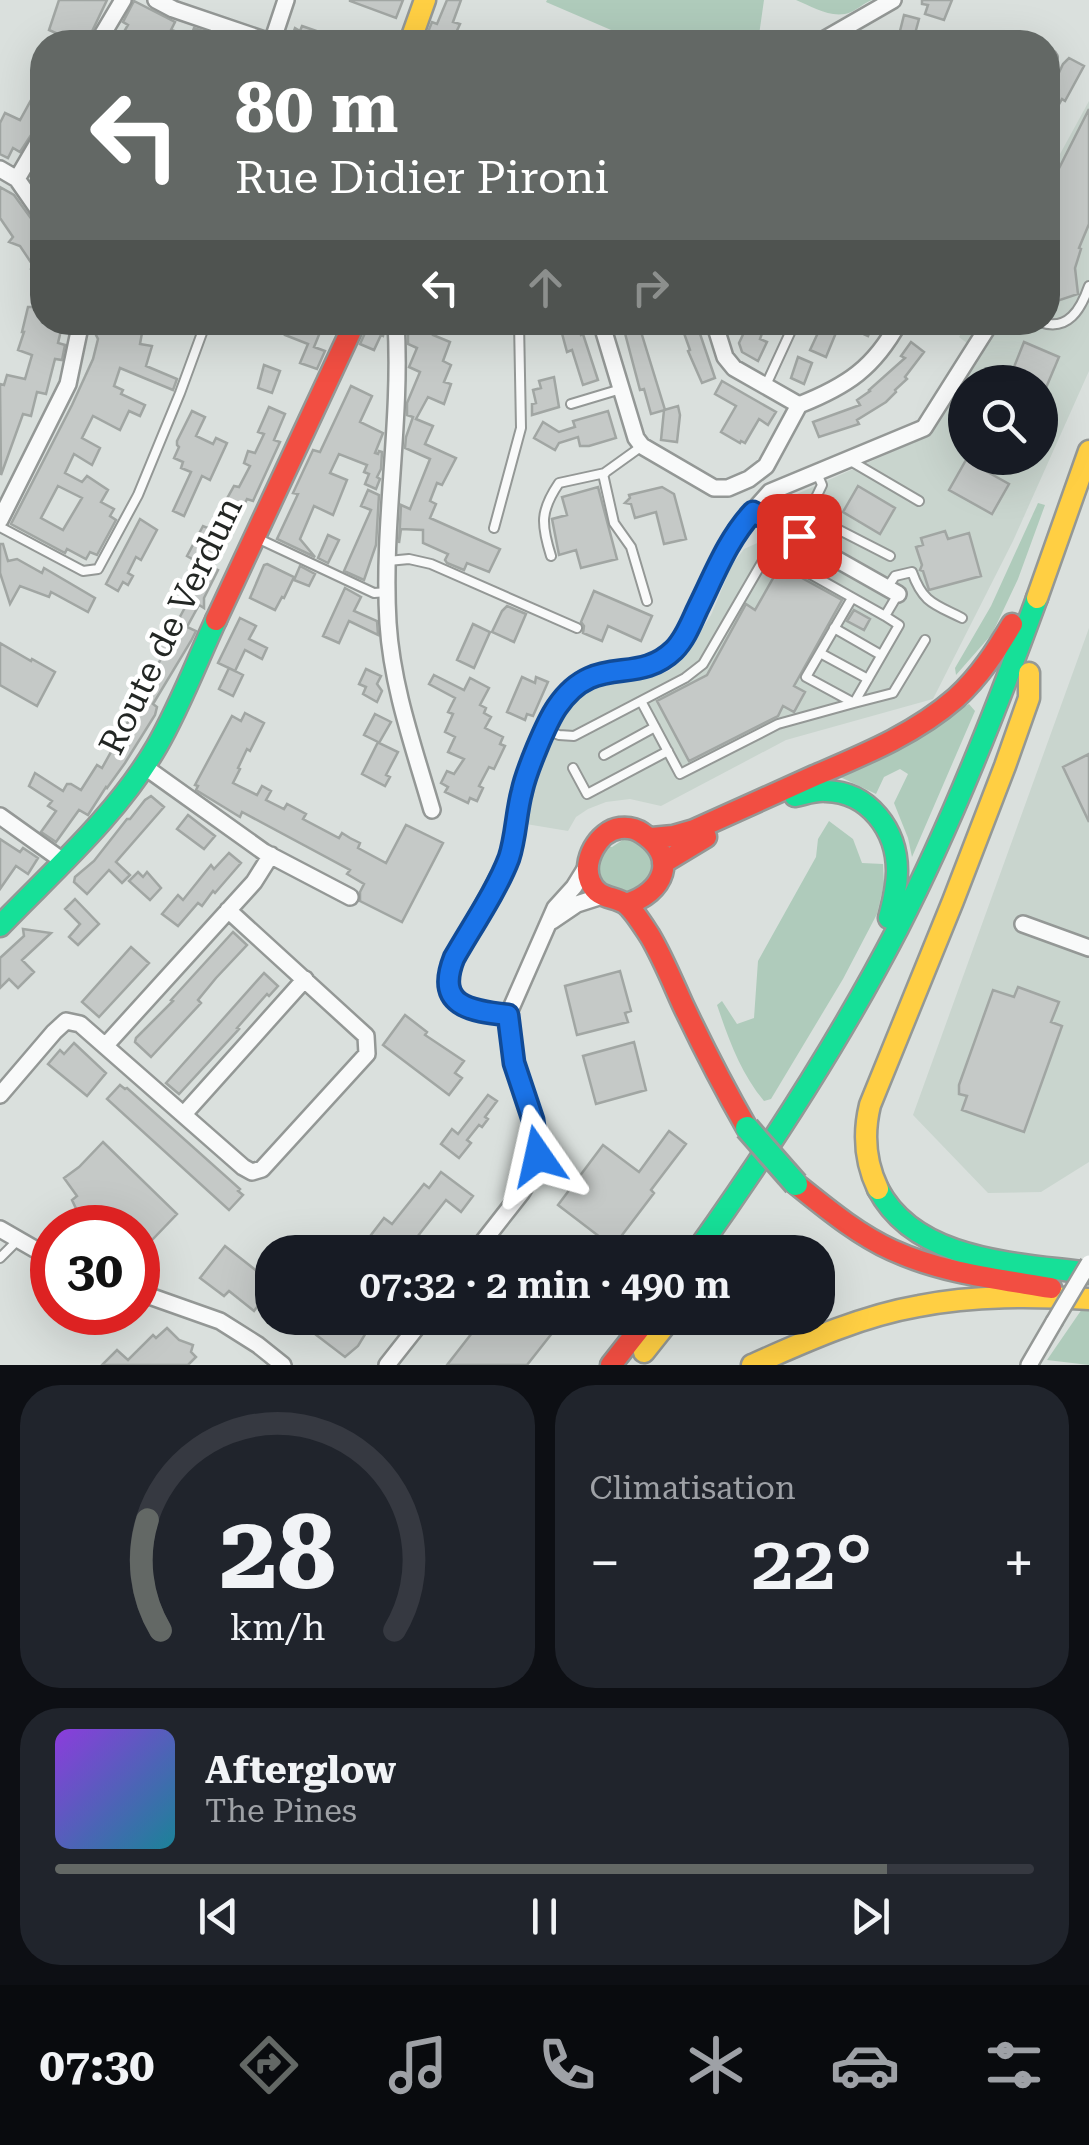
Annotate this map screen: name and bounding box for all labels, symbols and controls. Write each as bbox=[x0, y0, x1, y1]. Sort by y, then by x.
text: 80 m bbox=[235, 67, 399, 149]
icon: left bbox=[70, 70, 200, 200]
text: Rue Didier Pironi bbox=[235, 151, 609, 204]
icon: left bbox=[413, 260, 468, 315]
icon: ahead bbox=[518, 260, 573, 315]
icon: right bbox=[623, 260, 678, 315]
map controls bbox=[948, 365, 1058, 475]
button: search bbox=[948, 365, 1058, 475]
street label: Route de Verdun bbox=[91, 491, 251, 761]
pin bbox=[757, 494, 842, 579]
icon: arrive bbox=[772, 509, 827, 564]
position arrow bbox=[486, 1104, 590, 1208]
speed limit sign: 30 bbox=[30, 1205, 160, 1335]
text: 07:32 · 2 min · 490 m bbox=[360, 1263, 731, 1307]
text: Climatisation bbox=[590, 1469, 796, 1507]
text: 28 bbox=[219, 1492, 335, 1613]
text: 22° bbox=[751, 1519, 872, 1607]
text: − bbox=[590, 1531, 620, 1595]
text: + bbox=[1003, 1531, 1034, 1595]
text: km/h bbox=[229, 1607, 325, 1649]
text: Afterglow bbox=[205, 1748, 396, 1792]
text: The Pines bbox=[205, 1792, 357, 1830]
icon: previous bbox=[191, 1889, 246, 1944]
icon: pause bbox=[517, 1889, 572, 1944]
icon: next bbox=[843, 1889, 898, 1944]
icon: directions bbox=[234, 2030, 304, 2100]
icon: music bbox=[383, 2030, 453, 2100]
icon: phone bbox=[532, 2030, 602, 2100]
icon: climate bbox=[681, 2030, 751, 2100]
icon: car bbox=[830, 2030, 900, 2100]
icon: filters bbox=[979, 2030, 1049, 2100]
text: 07:30 bbox=[40, 2039, 154, 2092]

